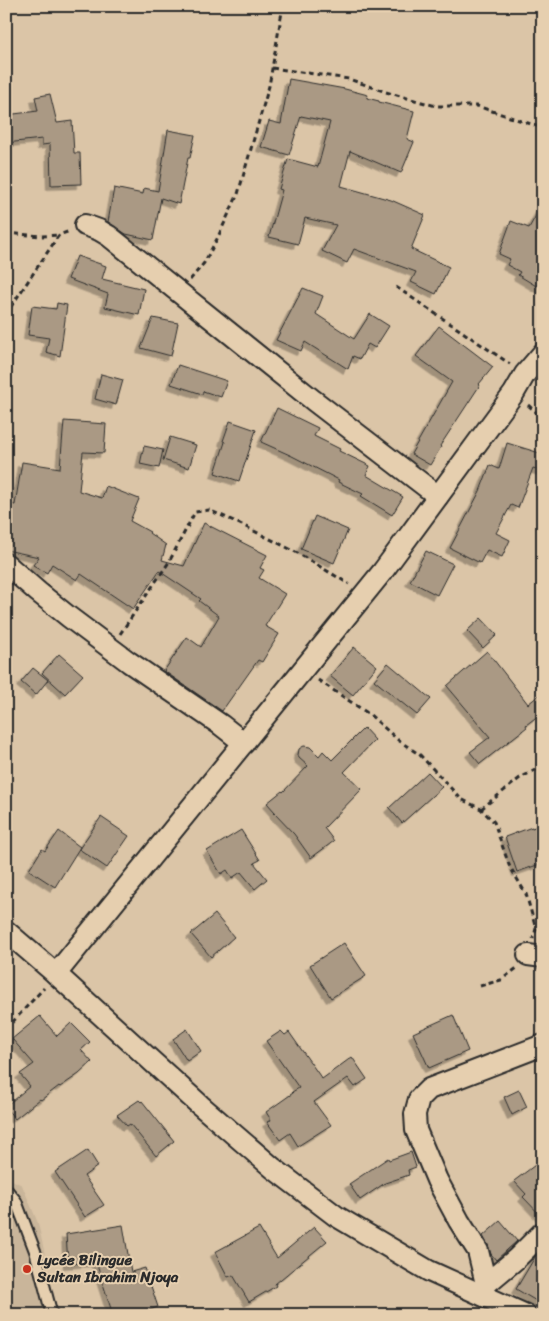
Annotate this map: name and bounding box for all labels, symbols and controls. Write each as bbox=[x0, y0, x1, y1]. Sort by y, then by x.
place label: Lycée Bilingue Sultan Ibrahim Njoya bbox=[36, 1247, 179, 1290]
marker: Lycée Bilingue Sultan Ibrahim Njoya bbox=[21, 1263, 33, 1275]

